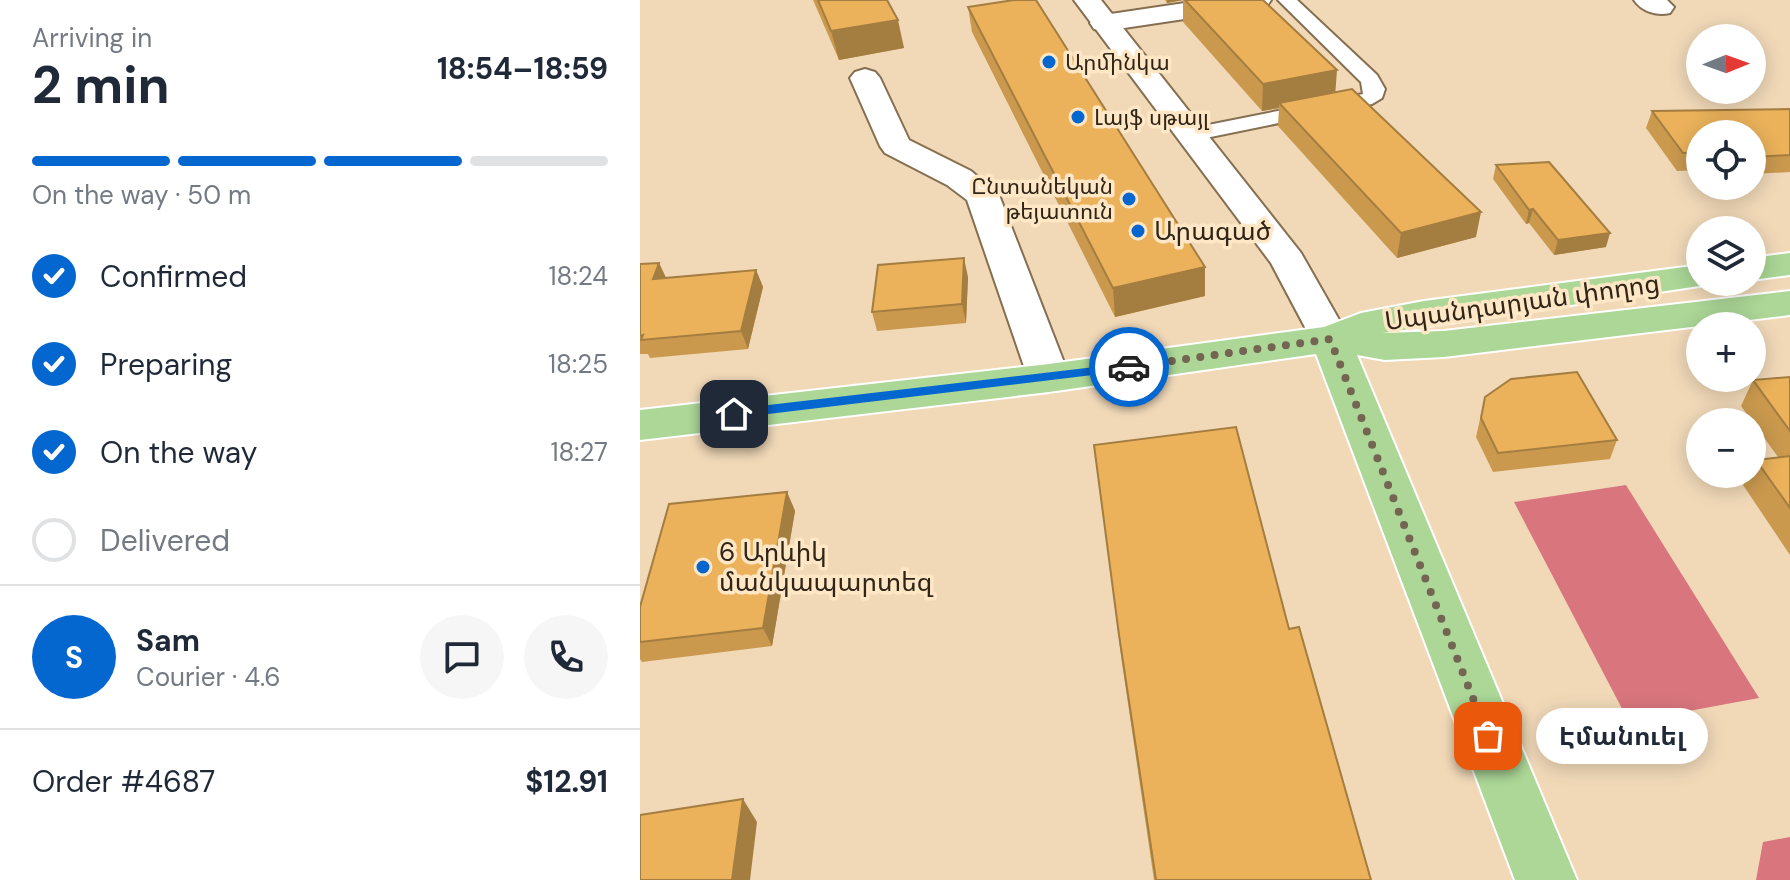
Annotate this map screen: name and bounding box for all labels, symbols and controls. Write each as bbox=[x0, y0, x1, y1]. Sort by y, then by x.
text: Arriving in bbox=[32, 21, 152, 55]
north arrow bbox=[1686, 24, 1766, 104]
map controls bbox=[1686, 24, 1766, 488]
place label: Արմինկա bbox=[1065, 48, 1170, 77]
text: 18:54–18:59 bbox=[437, 49, 608, 88]
text: 2 min bbox=[32, 51, 170, 119]
marker: Արմինկա bbox=[1040, 53, 1058, 71]
place label: Լայֆ սթայլ bbox=[1094, 103, 1210, 132]
marker: Լայֆ սթայլ bbox=[1069, 108, 1087, 126]
button: locate bbox=[1686, 120, 1766, 200]
place label: Ընտանեկան թեյատուն bbox=[971, 172, 1113, 226]
text: On the way · 50 m bbox=[32, 178, 251, 212]
marker: Ընտանեկան թեյատուն bbox=[1120, 190, 1138, 208]
place label: Արագած bbox=[1154, 214, 1271, 248]
button: layers bbox=[1686, 216, 1766, 296]
marker: Արագած bbox=[1129, 222, 1147, 240]
icon: check bbox=[32, 254, 76, 298]
text: Confirmed bbox=[100, 257, 247, 296]
text: 18:24 bbox=[549, 259, 608, 293]
street label: Սպանդարյան փողոց bbox=[1382, 266, 1662, 338]
button: + bbox=[1686, 312, 1766, 392]
courier bbox=[1089, 327, 1169, 407]
icon: check bbox=[32, 342, 76, 386]
text: Preparing bbox=[100, 345, 232, 384]
icon: car bbox=[1107, 345, 1151, 389]
text: 18:25 bbox=[548, 347, 608, 381]
pin bbox=[700, 380, 768, 448]
icon: home bbox=[712, 392, 756, 436]
button: − bbox=[1686, 408, 1766, 488]
icon: check bbox=[32, 430, 76, 474]
text: On the way bbox=[100, 433, 257, 472]
text: 18:27 bbox=[550, 435, 608, 469]
text: Delivered bbox=[100, 521, 230, 560]
place label: 6 Արևիկ մանկապարտեզ bbox=[719, 535, 934, 599]
marker: 6 Արևիկ մանկապարտեզ bbox=[694, 558, 712, 576]
button: chat bbox=[420, 615, 504, 699]
button: phone bbox=[524, 615, 608, 699]
text: Sam bbox=[136, 621, 200, 660]
text: S bbox=[65, 638, 83, 677]
text: Courier · 4.6 bbox=[136, 660, 281, 694]
pin bbox=[1454, 702, 1522, 770]
callout: Էմանուել bbox=[1536, 708, 1708, 764]
icon: bag bbox=[1466, 714, 1510, 758]
text: Էմանուել bbox=[1559, 719, 1685, 753]
text: Order #4687 bbox=[32, 762, 215, 801]
text: $12.91 bbox=[525, 762, 608, 801]

